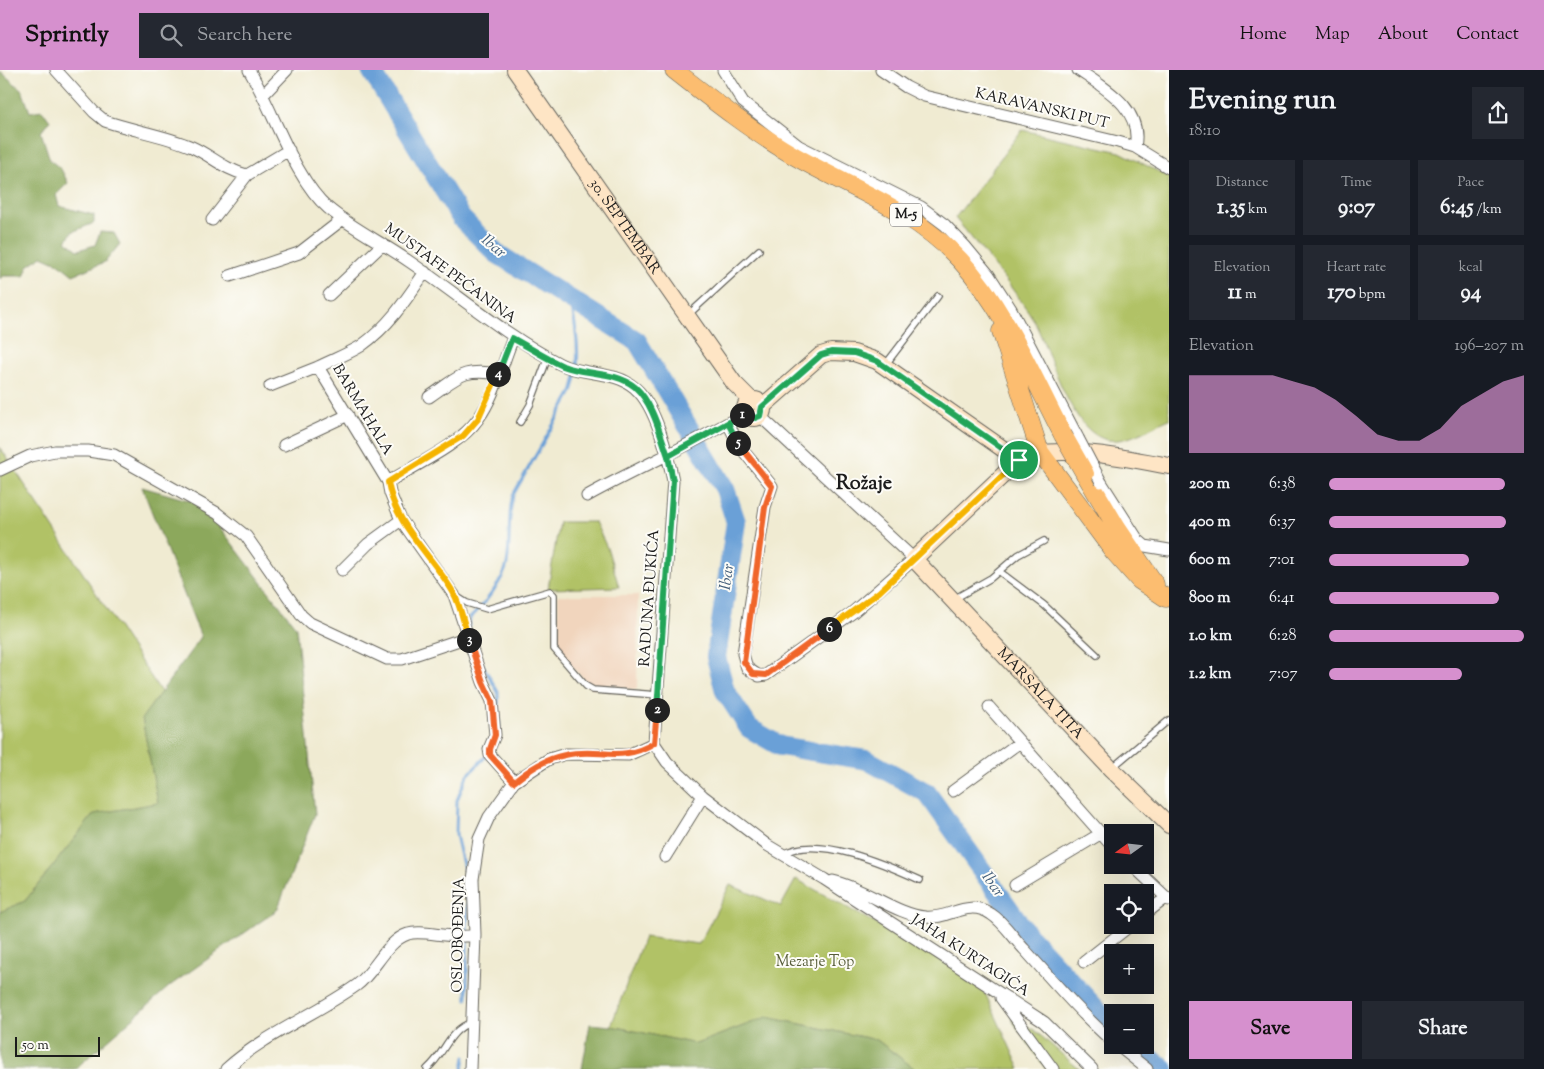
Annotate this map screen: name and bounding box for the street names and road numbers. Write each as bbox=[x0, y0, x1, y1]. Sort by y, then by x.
street label: KARAVANSKI PUT bbox=[973, 83, 1112, 135]
street label: 30. SEPTEMBAR bbox=[584, 174, 665, 279]
road number: M-5 bbox=[890, 204, 922, 226]
street label: MUSTAFE PEĆANINA bbox=[380, 217, 522, 329]
street label: BARMAHALA bbox=[326, 360, 398, 460]
street label: RADUNA ÐUKIĆA bbox=[633, 528, 665, 667]
street label: MARSALA TITA bbox=[992, 643, 1088, 744]
street label: OSLOBOĐENJA bbox=[447, 877, 471, 993]
street label: JAHA KURTAGIĆA bbox=[906, 908, 1034, 1002]

